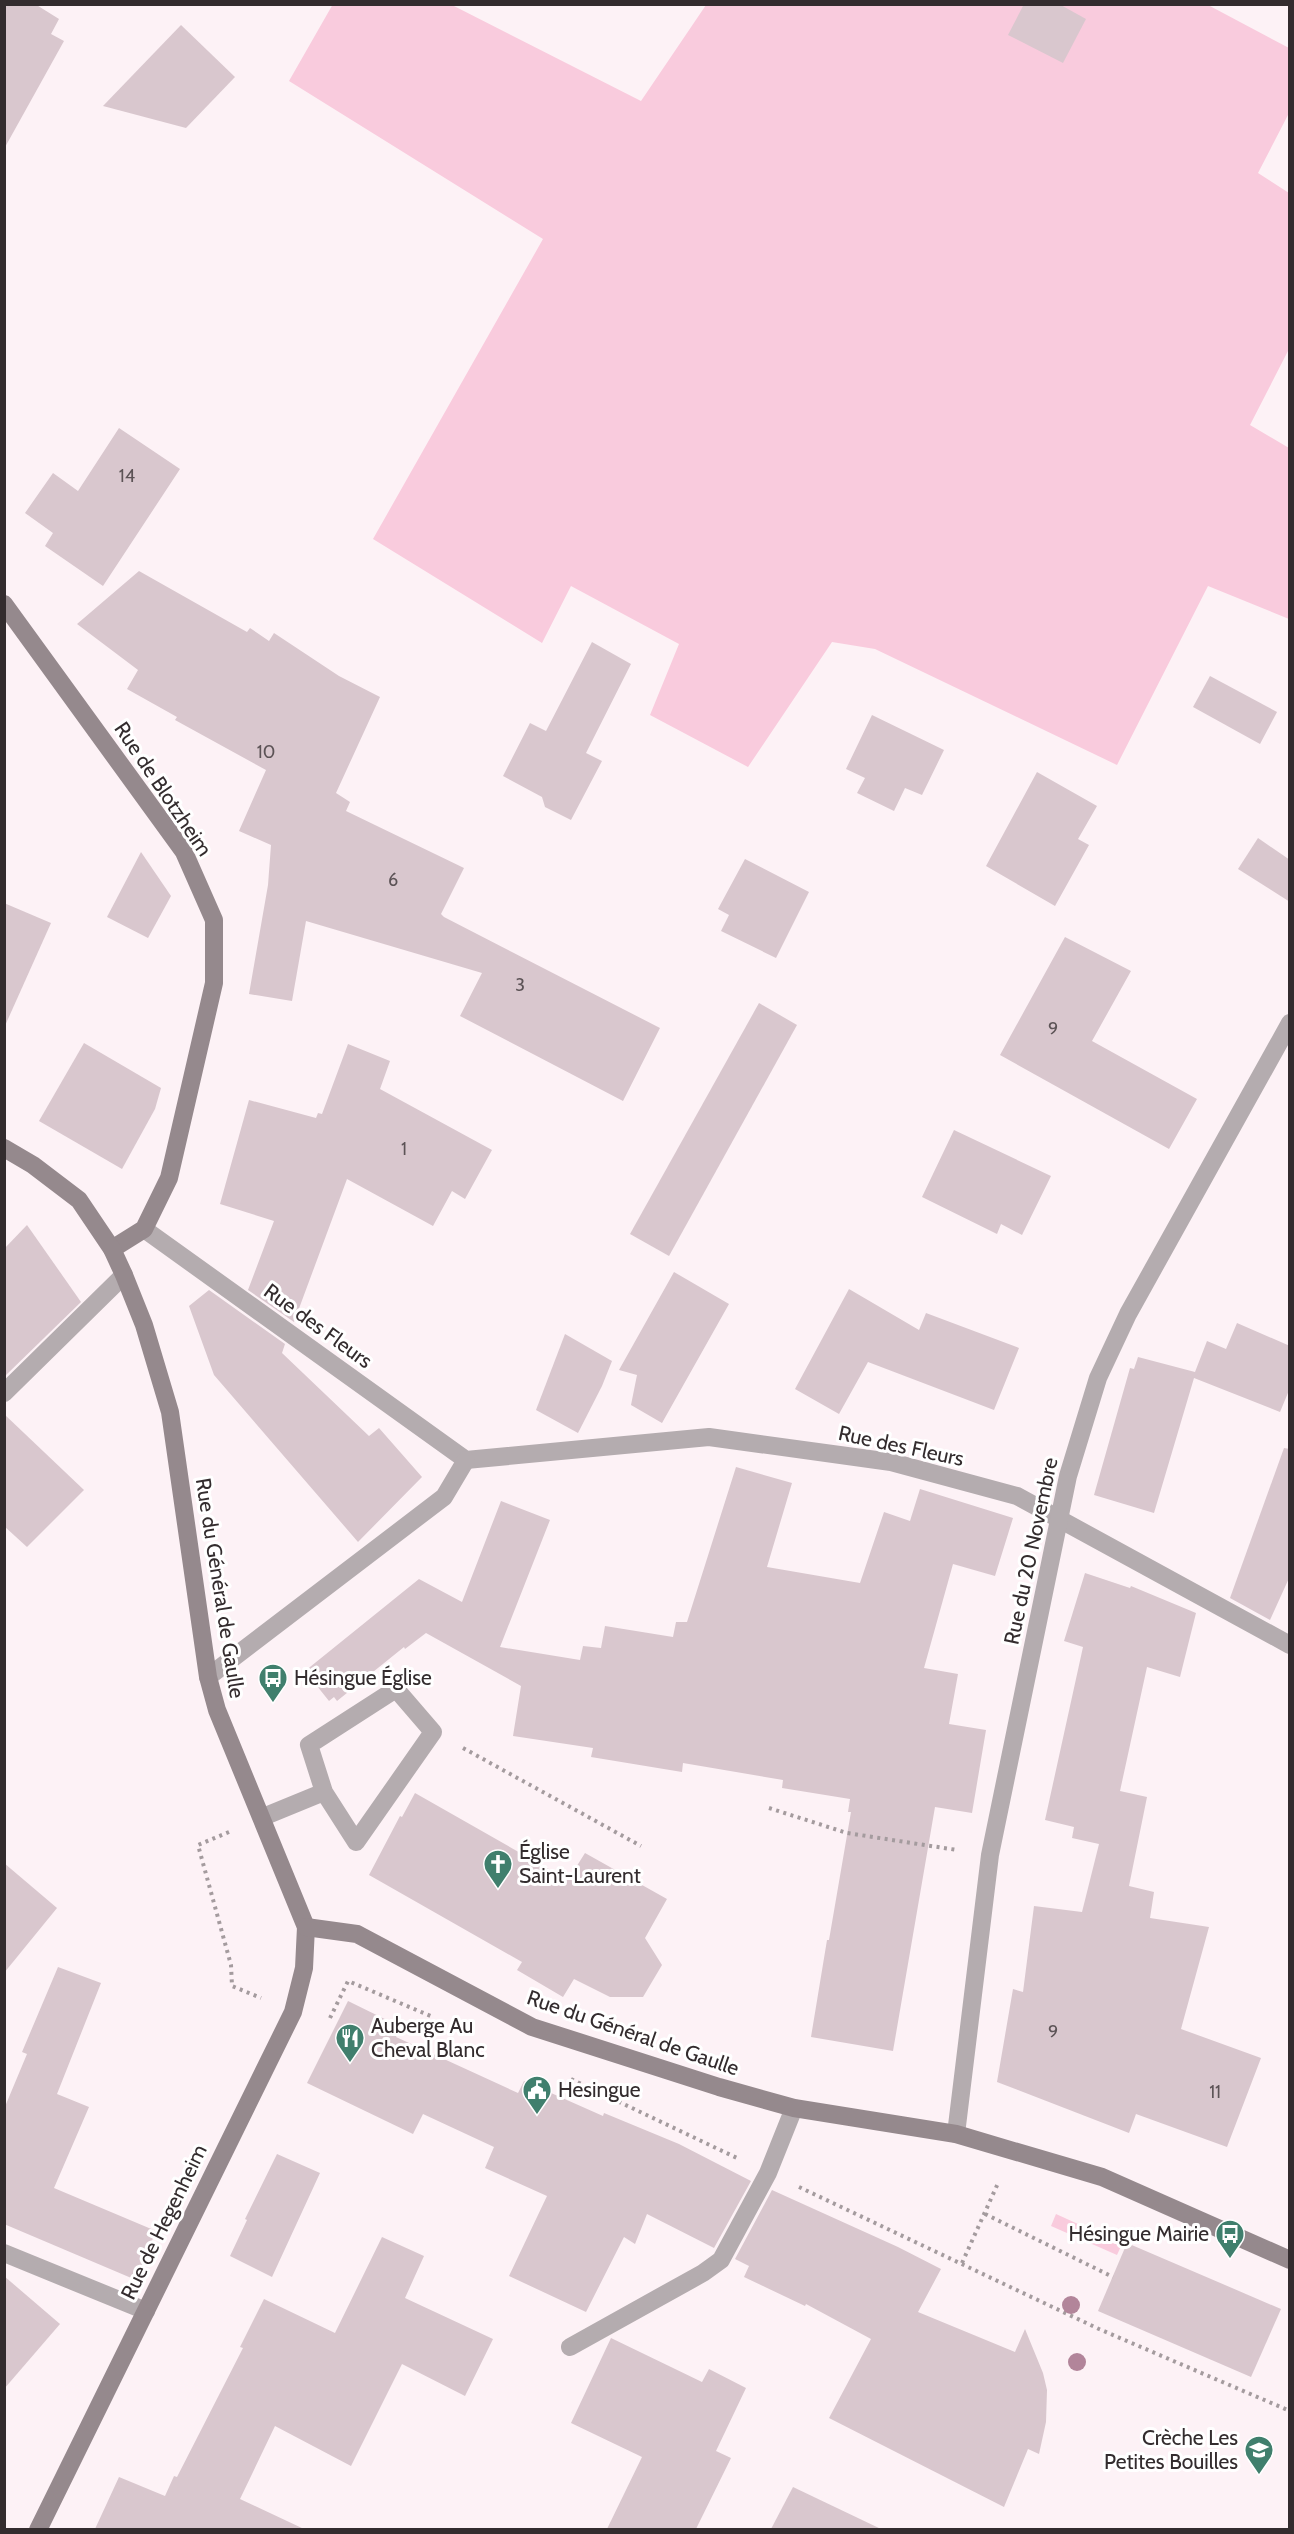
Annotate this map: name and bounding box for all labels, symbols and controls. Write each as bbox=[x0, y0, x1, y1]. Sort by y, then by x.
house number: 14 bbox=[119, 465, 135, 487]
street label: Rue de Blotzheim bbox=[109, 717, 218, 861]
house number: 10 bbox=[257, 741, 275, 763]
house number: 6 bbox=[388, 869, 398, 891]
house number: 3 bbox=[515, 974, 525, 996]
house number: 9 bbox=[1048, 1018, 1058, 1040]
house number: 1 bbox=[401, 1138, 407, 1160]
street label: Rue des Fleurs bbox=[259, 1278, 378, 1373]
street label: Rue des Fleurs bbox=[836, 1420, 966, 1471]
street label: Rue du 20 Novembre bbox=[998, 1455, 1063, 1647]
street label: Rue du Général de Gaulle bbox=[191, 1476, 250, 1700]
bus stop icon: Hésingue Église bbox=[257, 1662, 289, 1704]
place label: Hésingue Église bbox=[294, 1665, 432, 1690]
place label: Église Saint-Laurent bbox=[519, 1839, 641, 1888]
church icon: Église Saint-Laurent bbox=[482, 1848, 514, 1890]
street label: Rue du Général de Gaulle bbox=[524, 1984, 743, 2081]
place label: Auberge Au Cheval Blanc bbox=[371, 2013, 485, 2062]
house number: 9 bbox=[1048, 2021, 1058, 2043]
restaurant icon: Auberge Au Cheval Blanc bbox=[334, 2022, 366, 2064]
public building icon: Hesingue bbox=[521, 2074, 553, 2116]
place label: Hesingue bbox=[558, 2077, 641, 2102]
house number: 11 bbox=[1209, 2081, 1221, 2103]
street label: Rue de Hegenheim bbox=[115, 2140, 212, 2303]
bus stop icon: Hésingue Mairie bbox=[1214, 2218, 1246, 2260]
place label: Hésingue Mairie bbox=[1069, 2221, 1209, 2246]
place label: Crèche Les Petites Bouilles bbox=[1104, 2425, 1238, 2474]
school or university icon: Crèche Les Petites Bouilles bbox=[1243, 2434, 1275, 2476]

